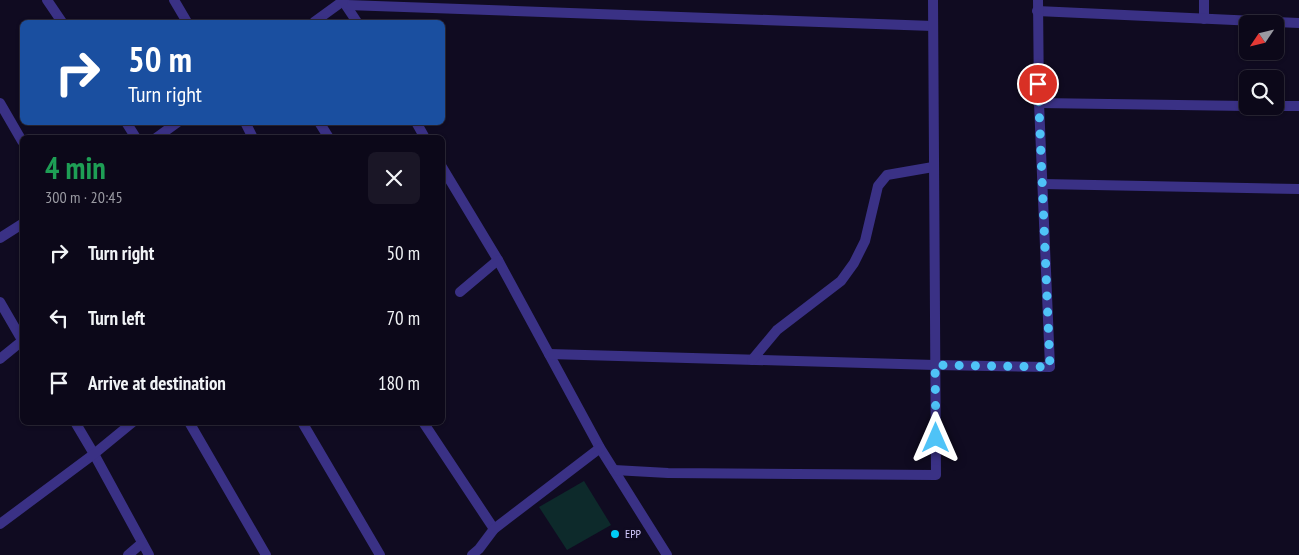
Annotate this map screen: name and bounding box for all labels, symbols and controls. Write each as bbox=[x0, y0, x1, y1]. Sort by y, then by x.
north arrow bbox=[1239, 15, 1284, 60]
map controls bbox=[1239, 15, 1284, 115]
text: 50 m bbox=[128, 36, 192, 82]
icon: right bbox=[45, 40, 110, 105]
pin bbox=[1017, 63, 1059, 105]
icon: arrive bbox=[1024, 70, 1052, 98]
button: search bbox=[1239, 70, 1284, 115]
text: Turn right bbox=[128, 80, 202, 108]
text: 4 min bbox=[45, 148, 106, 187]
button: close bbox=[368, 152, 420, 204]
text: 300 m · 20:45 bbox=[45, 187, 123, 207]
icon: right bbox=[45, 239, 73, 267]
text: Turn right bbox=[88, 241, 154, 265]
text: 50 m bbox=[387, 241, 420, 265]
icon: left bbox=[45, 304, 73, 332]
text: Turn left bbox=[88, 306, 145, 330]
text: 70 m bbox=[387, 306, 420, 330]
icon: arrive bbox=[45, 369, 73, 397]
text: Arrive at destination bbox=[88, 371, 226, 395]
text: 180 m bbox=[378, 371, 420, 395]
position arrow bbox=[909, 411, 961, 463]
place label: EPP bbox=[625, 526, 642, 541]
marker: EPP bbox=[609, 528, 621, 540]

